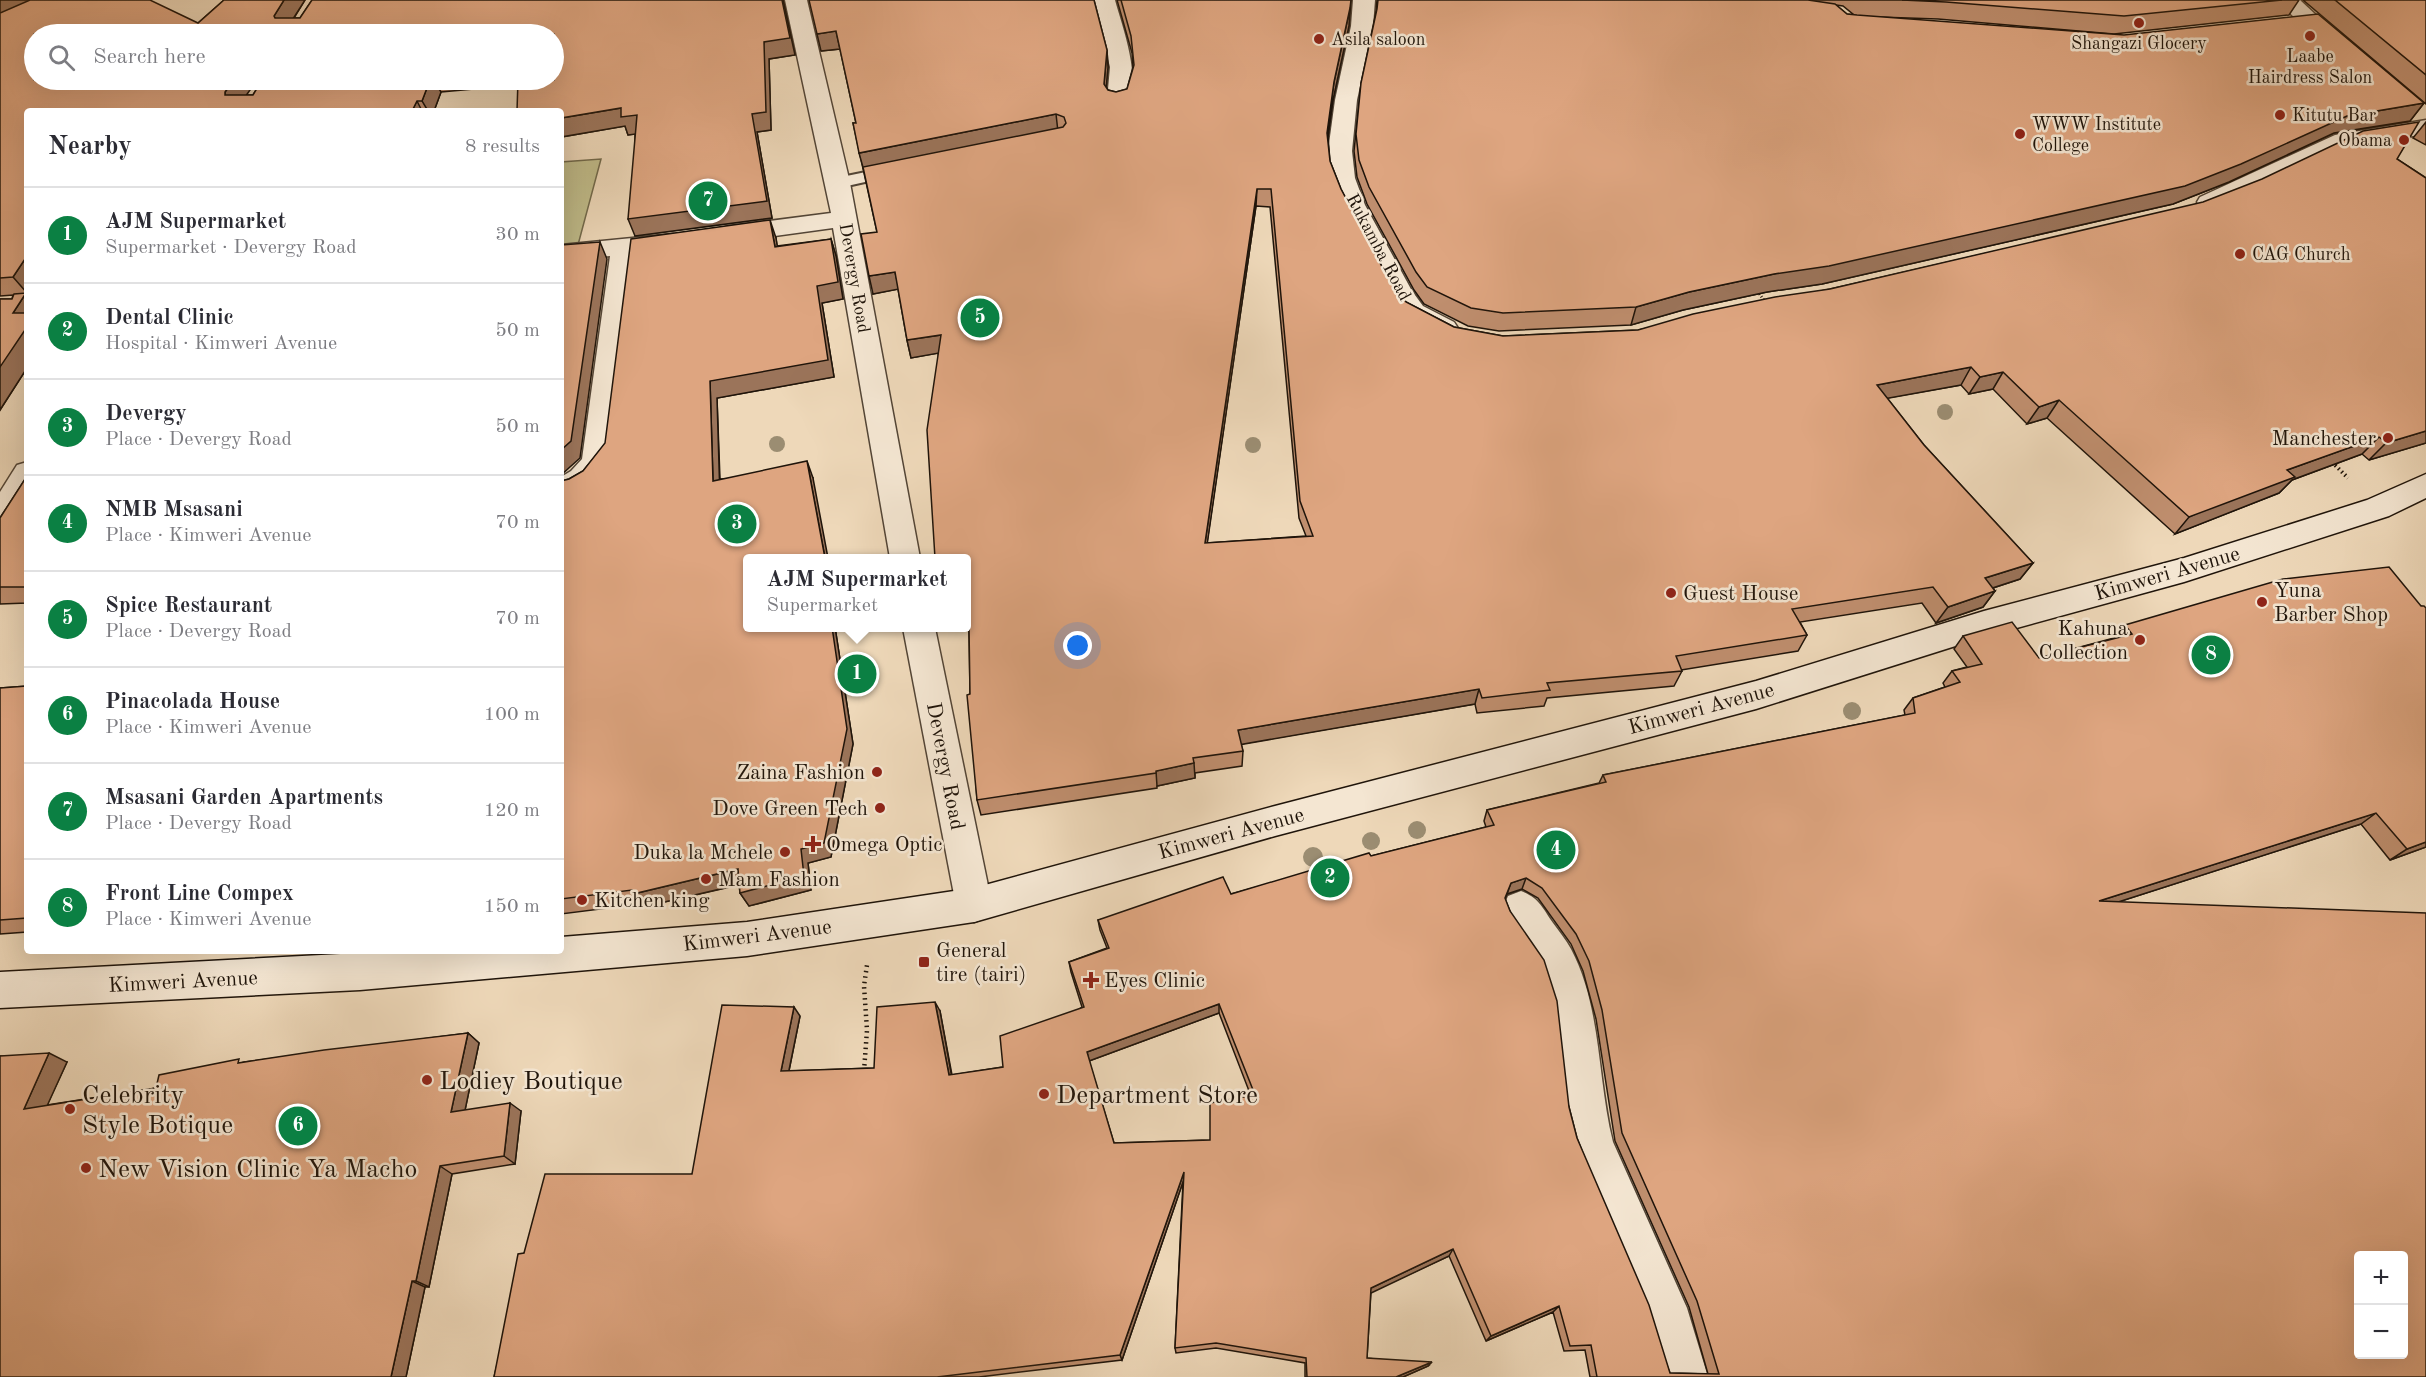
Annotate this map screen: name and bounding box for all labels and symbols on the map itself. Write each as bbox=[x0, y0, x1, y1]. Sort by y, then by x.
marker: Shangazi Glocery bbox=[2132, 16, 2146, 30]
marker: Laabe Hairdress Salon bbox=[2303, 29, 2317, 43]
place label: Asila saloon bbox=[1331, 31, 1426, 49]
marker: Asila saloon bbox=[1312, 32, 1326, 46]
place label: Shangazi Glocery bbox=[2071, 35, 2207, 53]
place label: Laabe Hairdress Salon bbox=[2248, 48, 2373, 87]
place label: Kitutu Bar bbox=[2292, 107, 2377, 125]
marker: Kitutu Bar bbox=[2273, 108, 2287, 122]
place label: WWW Institute College bbox=[2032, 116, 2161, 155]
marker: WWW Institute College bbox=[2013, 127, 2027, 141]
place label: Obama bbox=[2338, 132, 2392, 150]
marker: Obama bbox=[2397, 133, 2411, 147]
pin: 7 bbox=[688, 178, 728, 224]
street label: Rukamba Road bbox=[1342, 191, 1414, 304]
street label: Devergy Road bbox=[836, 222, 873, 334]
place label: CAG Church bbox=[2252, 246, 2351, 264]
marker: CAG Church bbox=[2233, 247, 2247, 261]
pin: 5 bbox=[960, 296, 1000, 340]
place label: Manchester bbox=[2272, 429, 2376, 450]
marker: Manchester bbox=[2381, 431, 2395, 445]
pin: 3 bbox=[718, 502, 756, 546]
street label: Kimweri Avenue bbox=[2092, 544, 2242, 605]
place label: Yuna Barber Shop bbox=[2274, 581, 2388, 626]
place label: Guest House bbox=[1683, 584, 1798, 605]
marker: Guest House bbox=[1664, 586, 1678, 600]
marker: Yuna Barber Shop bbox=[2255, 595, 2269, 609]
place label: Kahuna Collection bbox=[2039, 619, 2128, 664]
your location bbox=[1063, 631, 1092, 660]
pin: 8 bbox=[2192, 632, 2230, 678]
marker: Kahuna Collection bbox=[2133, 633, 2147, 647]
pin: 1 bbox=[838, 652, 876, 696]
street label: Kimweri Avenue bbox=[1626, 680, 1777, 739]
street label: Devergy Road bbox=[922, 701, 967, 832]
place label: Zaina Fashion bbox=[736, 763, 865, 784]
marker: Zaina Fashion bbox=[870, 765, 884, 779]
place label: Dove Green Tech bbox=[712, 799, 868, 820]
marker: Dove Green Tech bbox=[873, 801, 887, 815]
street label: Kimweri Avenue bbox=[1156, 805, 1307, 864]
pin: 4 bbox=[1536, 828, 1576, 872]
marker: Omega Optic bbox=[804, 835, 822, 853]
place label: Omega Optic bbox=[826, 835, 942, 856]
place label: Duka la Mchele bbox=[633, 843, 773, 864]
marker: Duka la Mchele bbox=[778, 845, 792, 859]
pin: 2 bbox=[1310, 856, 1350, 900]
place label: Mam Fashion bbox=[718, 870, 840, 891]
marker: Mam Fashion bbox=[699, 872, 713, 886]
place label: Kitchen king bbox=[594, 891, 710, 912]
marker: Kitchen king bbox=[575, 893, 589, 907]
street label: Kimweri Avenue bbox=[681, 917, 833, 956]
place label: General tire (tairi) bbox=[936, 941, 1026, 986]
marker: General tire (tairi) bbox=[917, 955, 931, 969]
street label: Kimweri Avenue bbox=[108, 968, 259, 997]
marker: Eyes Clinic bbox=[1082, 971, 1100, 989]
place label: Eyes Clinic bbox=[1104, 971, 1205, 992]
place label: Lodiey Boutique bbox=[439, 1069, 623, 1095]
marker: Lodiey Boutique bbox=[420, 1073, 434, 1087]
place label: Celebrity Style Botique bbox=[82, 1083, 233, 1139]
place label: Department Store bbox=[1056, 1083, 1258, 1109]
marker: Department Store bbox=[1037, 1087, 1051, 1101]
marker: Celebrity Style Botique bbox=[63, 1102, 77, 1116]
pin: 6 bbox=[278, 1104, 318, 1148]
place label: New Vision Clinic Ya Macho bbox=[98, 1157, 417, 1183]
marker: New Vision Clinic Ya Macho bbox=[79, 1161, 93, 1175]

